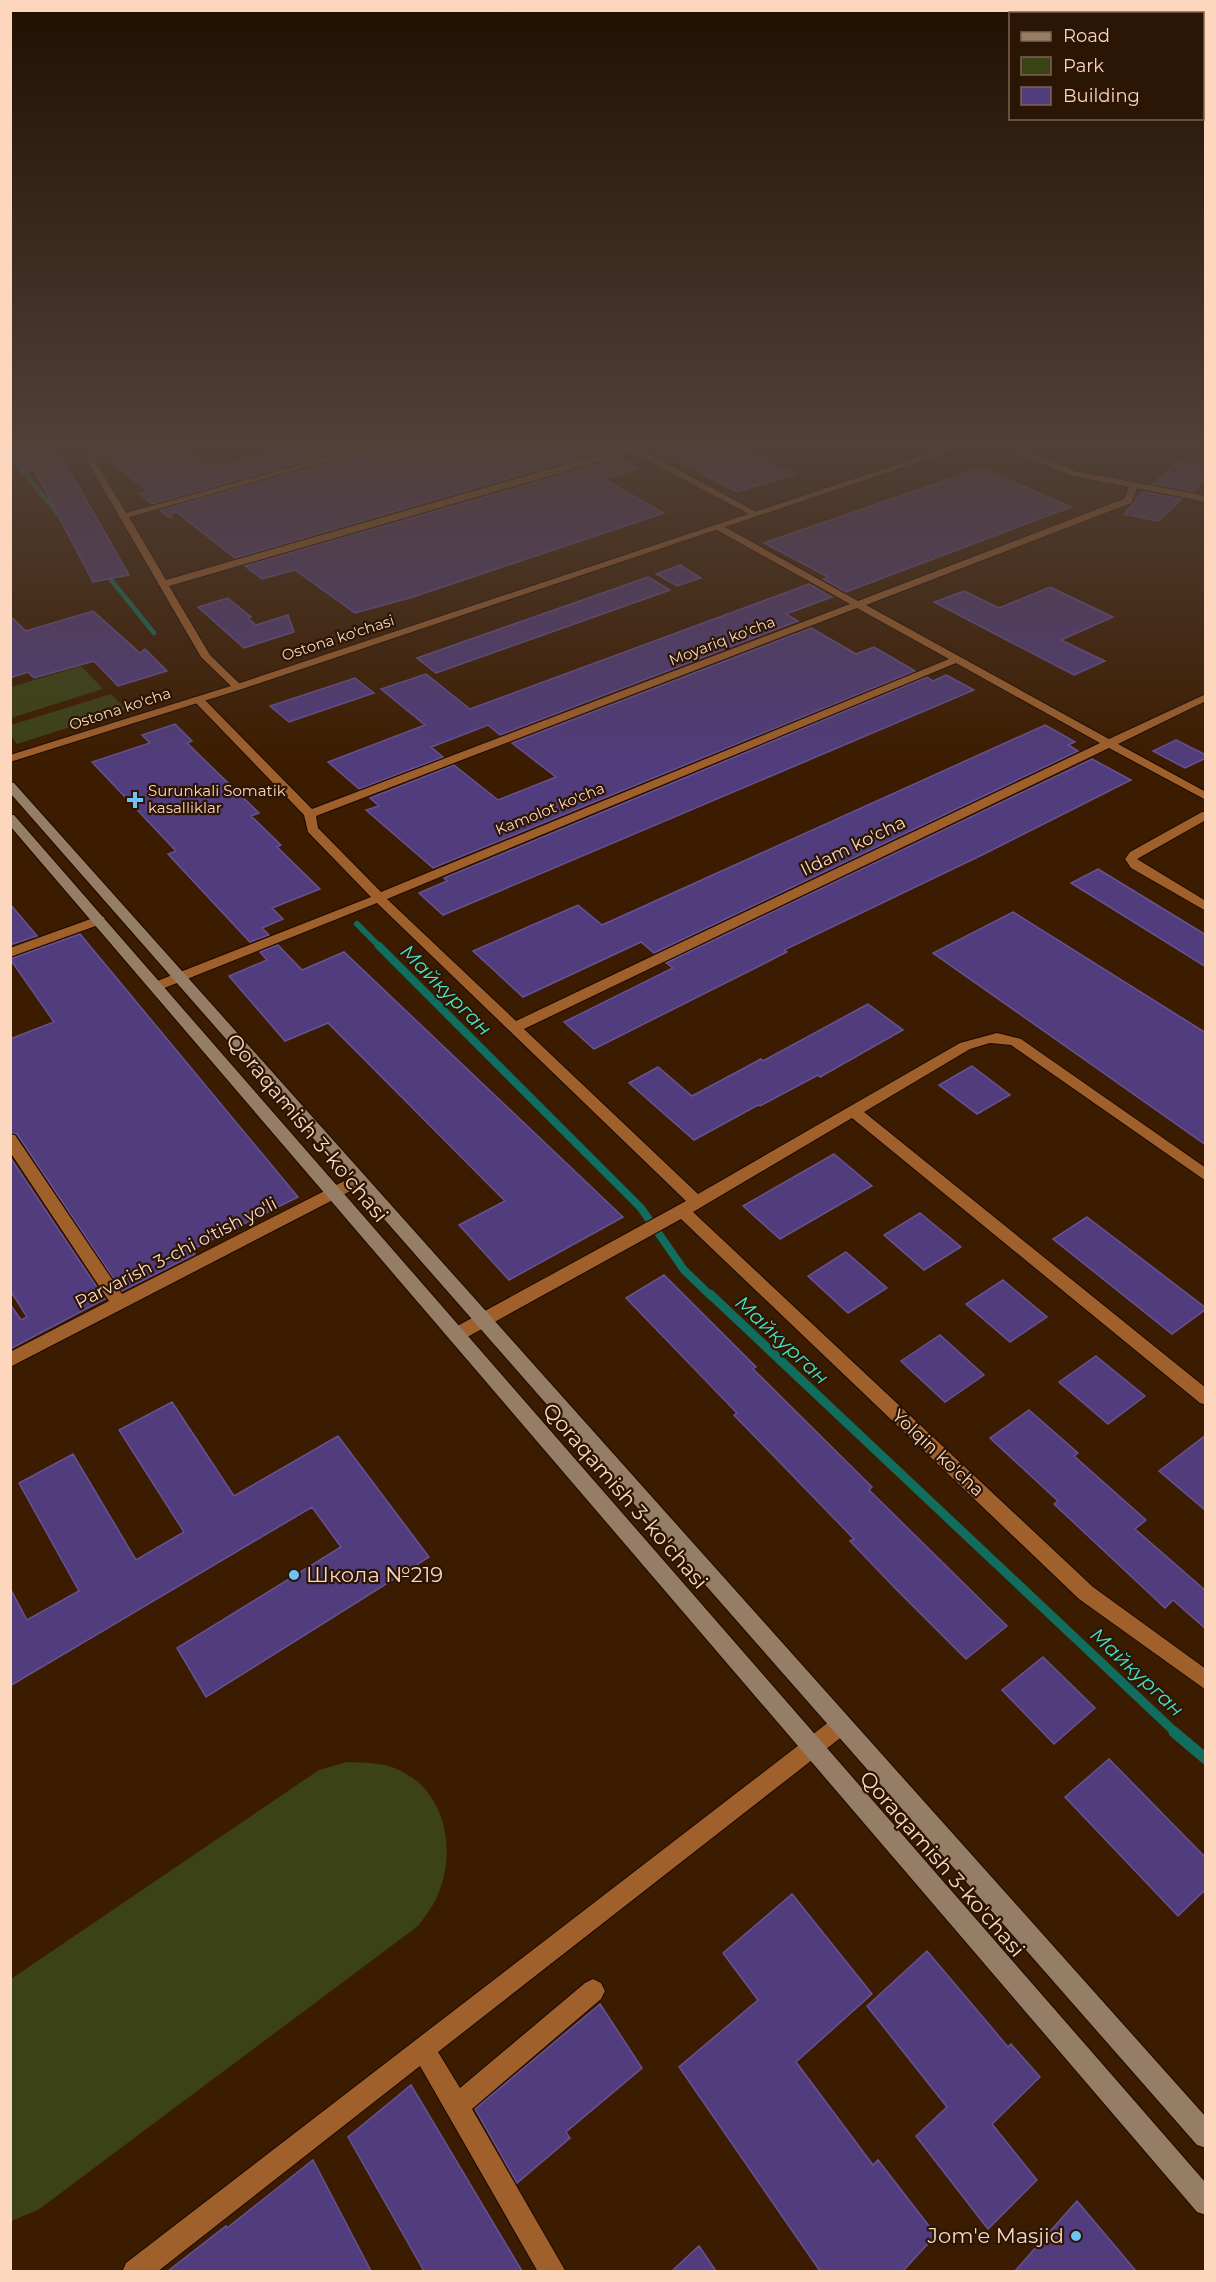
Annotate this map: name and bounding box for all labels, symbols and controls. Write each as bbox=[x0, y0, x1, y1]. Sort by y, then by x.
legend bbox=[1009, 12, 1204, 120]
text: Road bbox=[1063, 25, 1110, 47]
text: Park bbox=[1063, 55, 1104, 77]
text: Building bbox=[1063, 85, 1140, 107]
street label: Ostona ko'chasi bbox=[279, 610, 397, 665]
street label: Moyariq ko'cha bbox=[666, 612, 778, 670]
street label: Ostona ko'cha bbox=[67, 683, 173, 734]
street label: Kamolot ko'cha bbox=[492, 778, 607, 839]
place label: Surunkali Somatik kasalliklar bbox=[148, 781, 286, 817]
marker: Surunkali Somatik kasalliklar bbox=[126, 791, 144, 809]
street label: Ildam ko'cha bbox=[797, 811, 909, 881]
water label: Майкурган bbox=[395, 939, 497, 1041]
street label: Qoraqamish 3-ko'chasi bbox=[221, 1028, 394, 1227]
street label: Parvarish 3-chi o'tish yo'li bbox=[71, 1192, 281, 1314]
water label: Майкурган bbox=[730, 1291, 834, 1389]
street label: Qoraqamish 3-ko'chasi bbox=[538, 1398, 713, 1594]
street label: Yolqin ko'cha bbox=[887, 1405, 989, 1501]
place label: Школа №219 bbox=[306, 1562, 443, 1587]
marker: Школа №219 bbox=[287, 1568, 301, 1582]
water label: Майкурган bbox=[1085, 1623, 1189, 1721]
street label: Qoraqamish 3-ko'chasi bbox=[855, 1766, 1030, 1962]
place label: Jom'e Masjid bbox=[927, 2223, 1064, 2248]
marker: Jom'e Masjid bbox=[1069, 2229, 1083, 2243]

